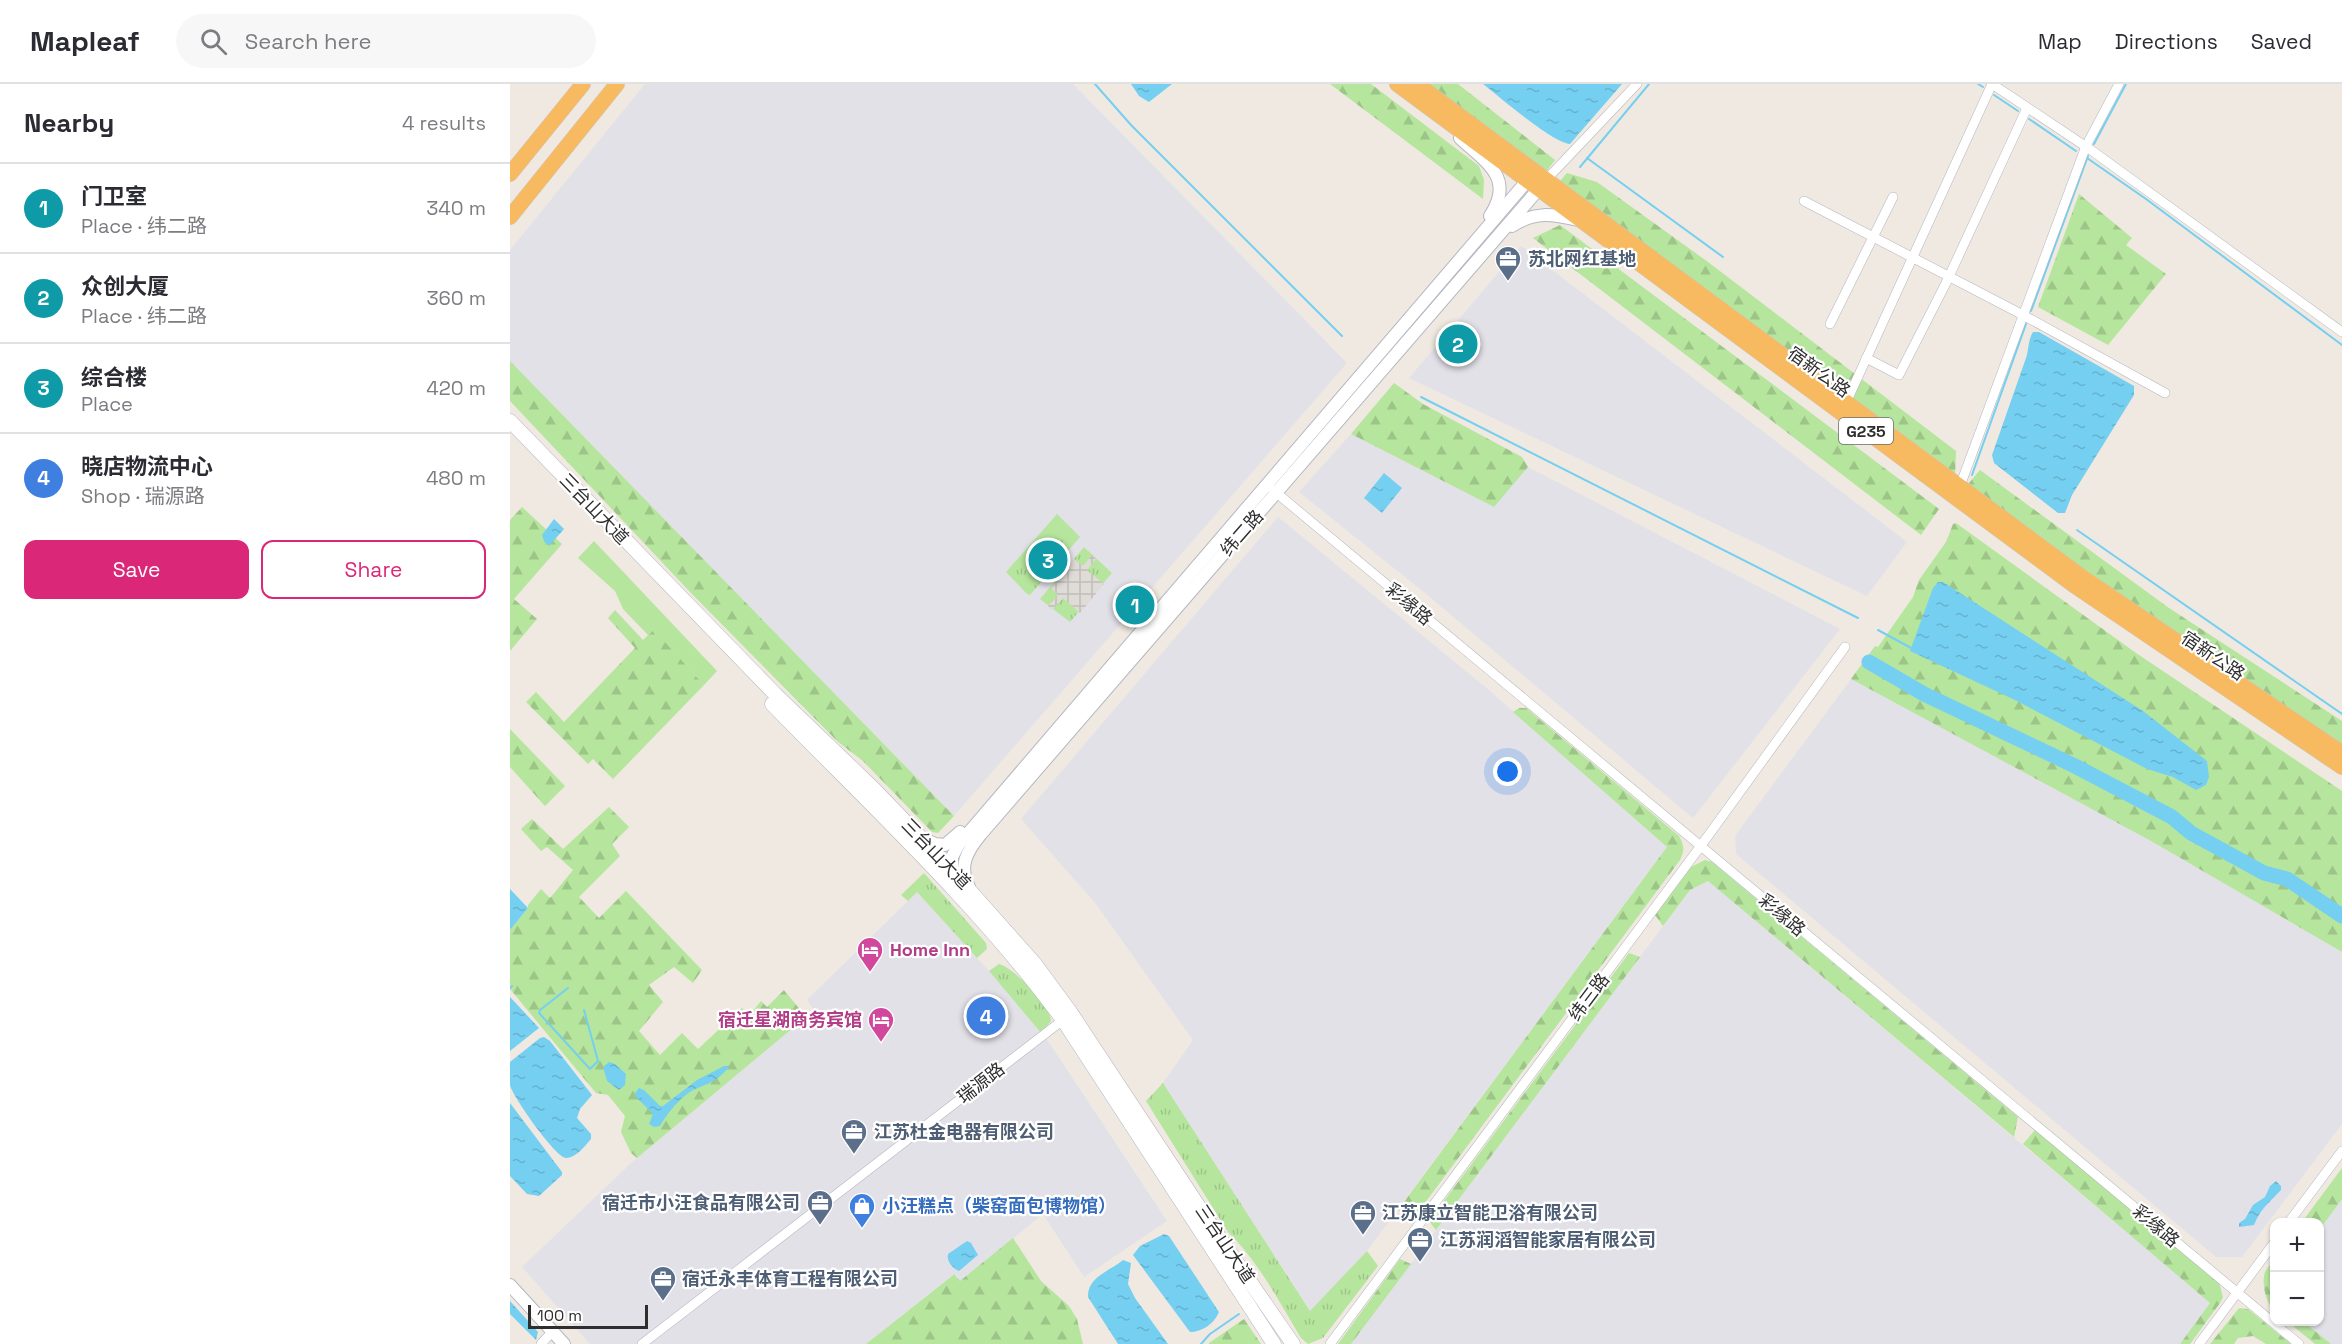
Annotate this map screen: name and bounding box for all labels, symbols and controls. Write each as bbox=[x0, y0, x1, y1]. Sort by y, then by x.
search box bbox=[176, 14, 596, 68]
text: Mapleaf bbox=[30, 23, 140, 59]
icon: search bbox=[197, 25, 230, 58]
text: Search here bbox=[245, 27, 372, 55]
text: Map bbox=[2038, 28, 2082, 55]
text: Directions bbox=[2115, 28, 2218, 55]
text: Saved bbox=[2251, 28, 2312, 55]
text: Nearby bbox=[24, 106, 114, 140]
text: 4 results bbox=[402, 110, 486, 136]
text: 门卫室 bbox=[81, 182, 147, 210]
text: 1 bbox=[39, 195, 48, 221]
text: 340 m bbox=[426, 195, 486, 221]
text: Place · 纬二路 bbox=[81, 213, 207, 239]
office icon: 苏北网红基地 bbox=[1493, 244, 1523, 282]
place label: 苏北网红基地 bbox=[1528, 247, 1636, 270]
text: 众创大厦 bbox=[81, 272, 169, 300]
text: 2 bbox=[38, 285, 49, 311]
text: 360 m bbox=[427, 285, 486, 311]
text: Place · 纬二路 bbox=[81, 303, 207, 329]
pin: 2 bbox=[1438, 322, 1478, 366]
street label: 宿新公路 bbox=[1783, 341, 1855, 402]
text: 综合楼 bbox=[81, 363, 147, 391]
text: 3 bbox=[37, 375, 50, 401]
text: 420 m bbox=[426, 375, 486, 401]
text: Place bbox=[81, 391, 133, 417]
road number: G235 bbox=[1839, 418, 1893, 444]
text: 晓店物流中心 bbox=[81, 452, 213, 480]
text: 4 bbox=[37, 465, 50, 491]
text: 480 m bbox=[426, 465, 486, 491]
street label: 三台山大道 bbox=[555, 468, 634, 549]
text: Shop · 瑞源路 bbox=[81, 483, 205, 509]
street label: 纬二路 bbox=[1215, 505, 1268, 561]
pin: 3 bbox=[1028, 538, 1068, 582]
button: Save bbox=[24, 540, 249, 599]
button: Share bbox=[261, 540, 486, 599]
street label: 彩缘路 bbox=[1381, 577, 1437, 630]
pin: 1 bbox=[1116, 582, 1154, 628]
street label: 宿新公路 bbox=[2177, 626, 2250, 685]
your location bbox=[1493, 757, 1522, 786]
street label: 三台山大道 bbox=[897, 813, 976, 894]
street label: 彩缘路 bbox=[1754, 888, 1810, 941]
hotel icon: Home Inn bbox=[855, 935, 885, 973]
place label: Home Inn bbox=[890, 938, 970, 961]
street label: 纬三路 bbox=[1563, 968, 1614, 1025]
pin: 4 bbox=[966, 994, 1006, 1038]
hotel icon: 宿迁星湖商务宾馆 bbox=[866, 1005, 896, 1043]
place label: 宿迁星湖商务宾馆 bbox=[718, 1008, 862, 1031]
street label: 瑞源路 bbox=[952, 1057, 1009, 1108]
office icon: 江苏杜金电器有限公司 bbox=[839, 1117, 869, 1155]
place label: 江苏杜金电器有限公司 bbox=[874, 1120, 1054, 1143]
office icon: 宿迁市小汪食品有限公司 bbox=[805, 1188, 835, 1226]
place label: 宿迁市小汪食品有限公司 bbox=[602, 1191, 800, 1214]
shop icon: 小汪糕点（柴窑面包博物馆） bbox=[847, 1191, 877, 1229]
place label: 小汪糕点（柴窑面包博物馆） bbox=[882, 1194, 1116, 1217]
office icon: 江苏康立智能卫浴有限公司 bbox=[1348, 1198, 1378, 1236]
street label: 彩缘路 bbox=[2128, 1199, 2184, 1252]
street label: 三台山大道 bbox=[1191, 1200, 1260, 1287]
place label: 江苏康立智能卫浴有限公司 bbox=[1382, 1201, 1598, 1224]
map controls bbox=[2270, 1218, 2324, 1326]
button: + bbox=[2270, 1218, 2324, 1272]
office icon: 江苏润滔智能家居有限公司 bbox=[1405, 1225, 1435, 1263]
place label: 江苏润滔智能家居有限公司 bbox=[1440, 1228, 1656, 1251]
office icon: 宿迁永丰体育工程有限公司 bbox=[648, 1264, 678, 1302]
place label: 宿迁永丰体育工程有限公司 bbox=[682, 1267, 898, 1290]
button: − bbox=[2270, 1272, 2324, 1326]
scale bar bbox=[528, 1302, 648, 1330]
text: 100 m bbox=[537, 1305, 582, 1326]

